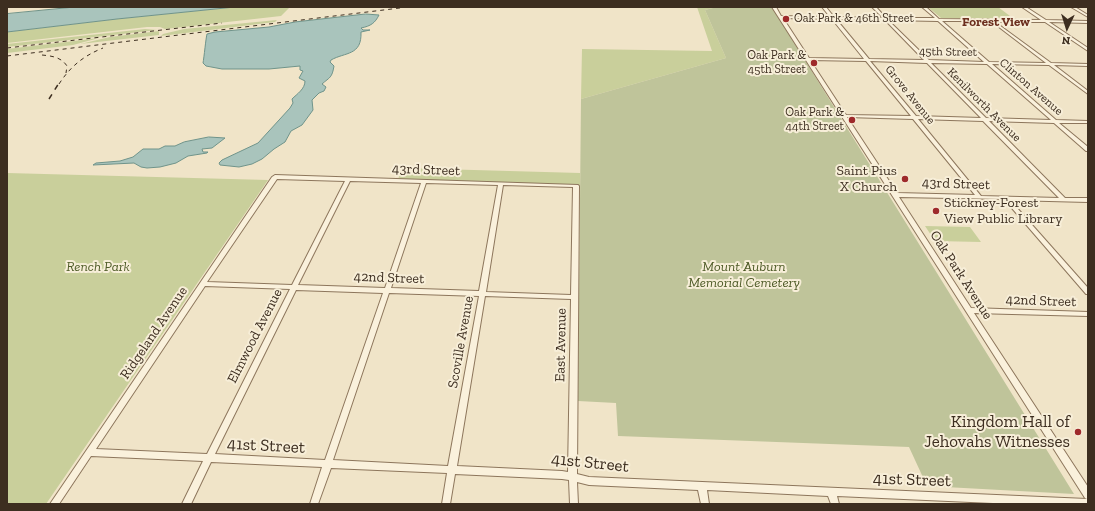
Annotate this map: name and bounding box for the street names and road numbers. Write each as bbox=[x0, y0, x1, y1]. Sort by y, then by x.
street label: 45th Street bbox=[919, 44, 977, 60]
street label: Clinton Avenue bbox=[996, 56, 1066, 118]
street label: Grove Avenue bbox=[882, 63, 938, 127]
street label: Kenilworth Avenue bbox=[944, 65, 1024, 145]
street label: 43rd Street bbox=[392, 160, 460, 180]
street label: 43rd Street bbox=[922, 174, 990, 194]
street label: Oak Park Avenue bbox=[926, 227, 996, 323]
street label: 42nd Street bbox=[353, 268, 425, 288]
street label: Ridgeland Avenue bbox=[117, 283, 191, 383]
street label: Elmwood Avenue bbox=[224, 286, 286, 386]
street label: 42nd Street bbox=[1005, 291, 1077, 311]
street label: Scoville Avenue bbox=[445, 295, 477, 389]
street label: East Avenue bbox=[552, 308, 570, 382]
street label: 41st Street bbox=[226, 434, 306, 458]
street label: 41st Street bbox=[550, 449, 630, 477]
street label: 41st Street bbox=[873, 468, 951, 492]

